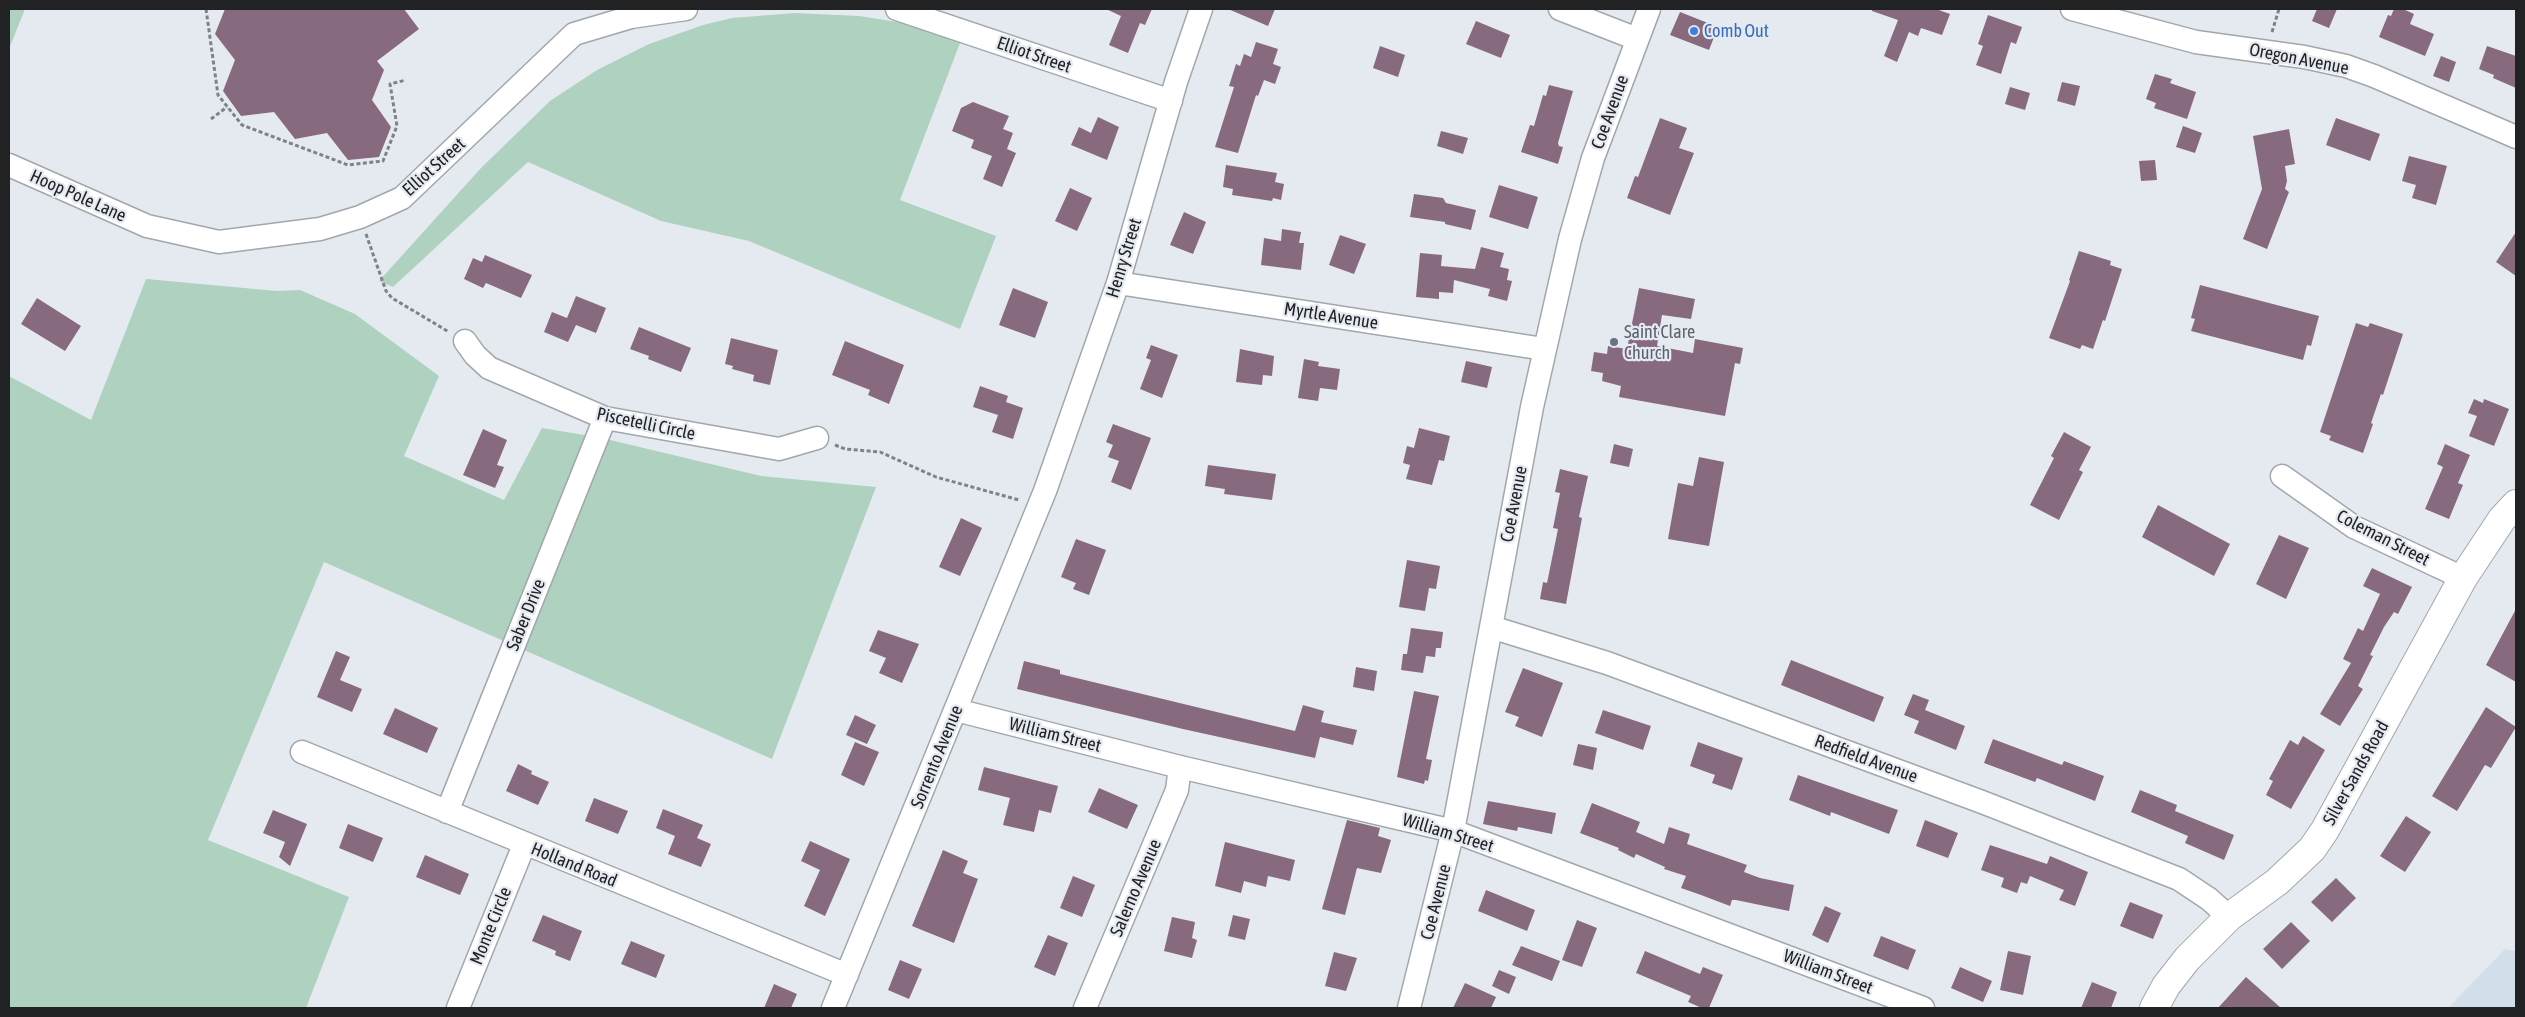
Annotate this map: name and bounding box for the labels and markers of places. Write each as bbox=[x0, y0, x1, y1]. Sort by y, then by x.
place label: Comb Out bbox=[1704, 20, 1769, 42]
marker: Comb Out bbox=[1688, 25, 1700, 37]
place label: Saint Clare Church bbox=[1624, 321, 1695, 364]
marker: Saint Clare Church bbox=[1608, 336, 1620, 348]

